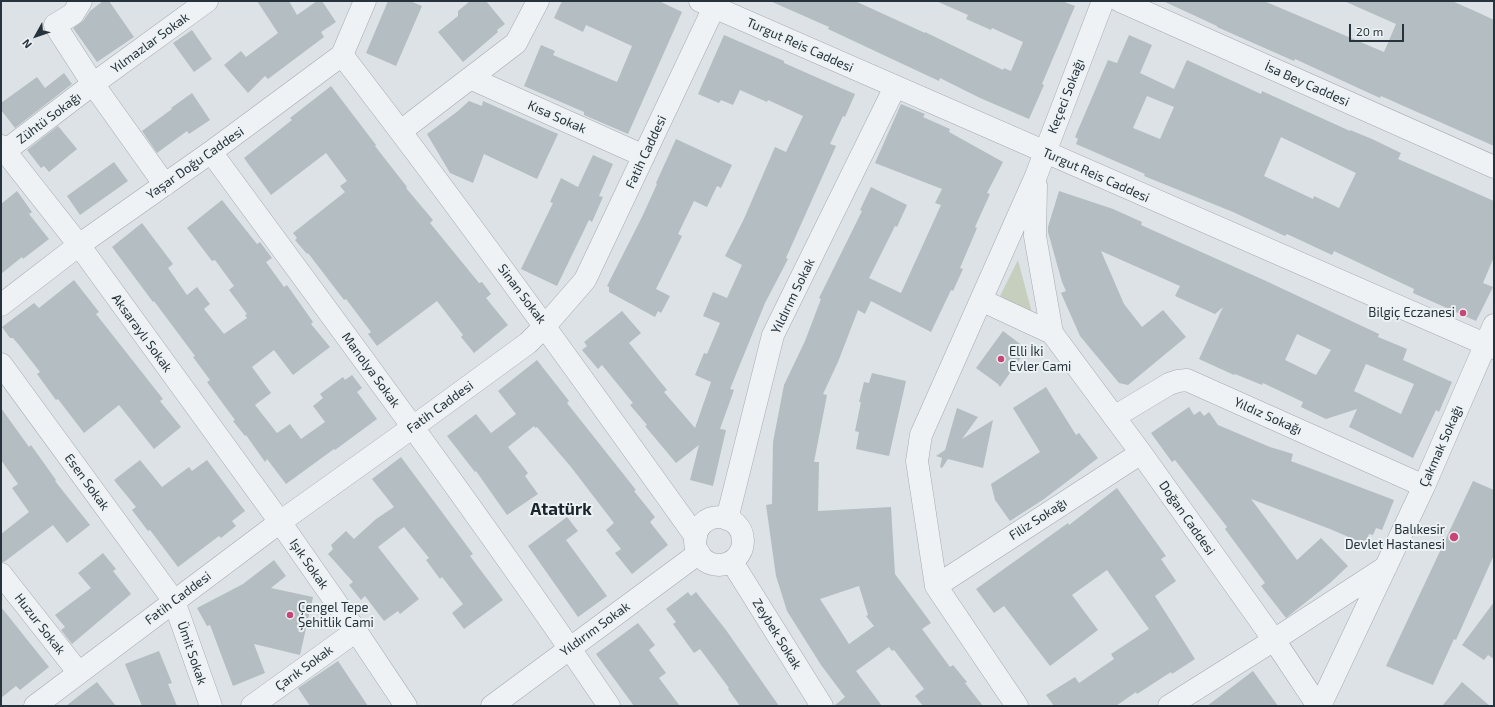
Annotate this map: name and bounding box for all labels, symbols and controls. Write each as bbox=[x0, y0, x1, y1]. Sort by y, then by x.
street label: Yılmazlar Sokak bbox=[108, 9, 192, 77]
street label: Turgut Reis Caddesi bbox=[744, 14, 856, 76]
north arrow bbox=[16, 16, 56, 56]
scale bar bbox=[1351, 16, 1406, 42]
text: 20 m bbox=[1356, 24, 1383, 38]
text: N bbox=[19, 37, 34, 51]
street label: Keçeci Sokağı bbox=[1045, 56, 1087, 136]
street label: İsa Bey Caddesi bbox=[1262, 58, 1352, 110]
street label: Zühtü Sokağı bbox=[14, 89, 84, 147]
street label: Kısa Sokak bbox=[525, 97, 589, 137]
street label: Fatih Caddesi bbox=[622, 113, 670, 191]
street label: Yaşar Doğu Caddesi bbox=[143, 123, 247, 203]
street label: Turgut Reis Caddesi bbox=[1040, 144, 1152, 206]
street label: Yıldırım Sokak bbox=[768, 256, 818, 336]
street label: Sinan Sokak bbox=[494, 261, 550, 327]
street label: Aksaraylı Sokak bbox=[108, 291, 176, 375]
place label: Bilgiç Eczanesi bbox=[1368, 305, 1455, 321]
marker: Bilgiç Eczanesi bbox=[1458, 308, 1468, 318]
street label: Manolya Sokak bbox=[339, 329, 403, 411]
place label: Elli İki Evler Cami bbox=[1009, 344, 1071, 375]
marker: Elli İki Evler Cami bbox=[996, 354, 1006, 364]
street label: Fatih Caddesi bbox=[404, 378, 476, 436]
street label: Yıldız Sokağı bbox=[1232, 394, 1304, 438]
street label: Çakmak Sokağı bbox=[1416, 403, 1466, 489]
street label: Esen Sokak bbox=[61, 451, 113, 513]
street label: Doğan Caddesi bbox=[1156, 478, 1218, 558]
street label: Filiz Sokağı bbox=[1006, 495, 1070, 543]
district label: Atatürk bbox=[530, 499, 592, 519]
place label: Balıkesir Devlet Hastanesi bbox=[1345, 522, 1445, 553]
marker: Balıkesir Devlet Hastanesi bbox=[1448, 531, 1460, 543]
street label: Işık Sokak bbox=[286, 536, 332, 592]
street label: Fatih Caddesi bbox=[142, 568, 214, 628]
street label: Huzur Sokak bbox=[11, 590, 69, 658]
street label: Zeybek Sokak bbox=[749, 596, 805, 672]
street label: Yıldırım Sokak bbox=[557, 599, 633, 659]
place label: Çengel Tepe Şehitlik Cami bbox=[298, 600, 374, 631]
marker: Çengel Tepe Şehitlik Cami bbox=[285, 610, 295, 620]
street label: Ümit Sokak bbox=[174, 619, 210, 687]
street label: Çarık Sokak bbox=[272, 642, 336, 694]

